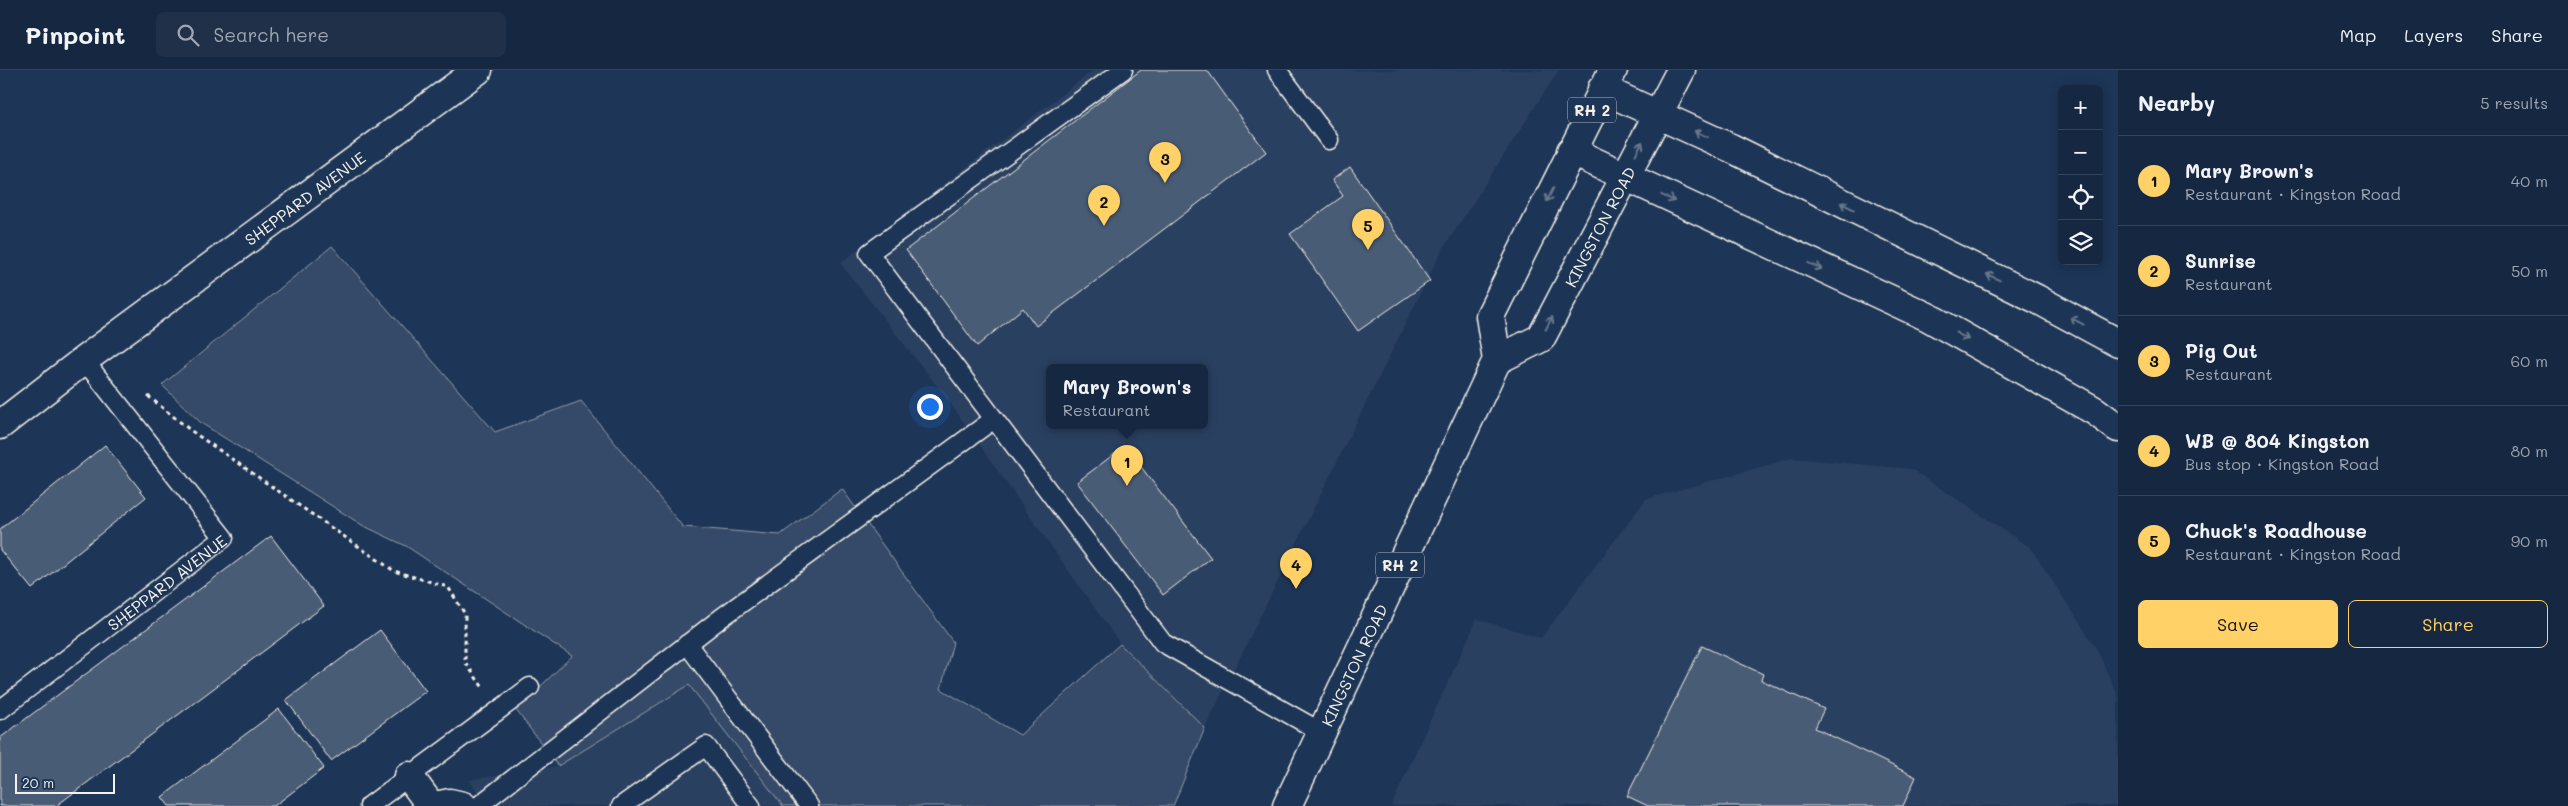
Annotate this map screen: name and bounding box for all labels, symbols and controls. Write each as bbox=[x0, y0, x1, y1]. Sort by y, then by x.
search box bbox=[156, 12, 506, 57]
text: Pinpoint bbox=[25, 19, 126, 50]
icon: search bbox=[174, 21, 202, 49]
text: Search here bbox=[214, 22, 329, 47]
text: Map bbox=[2340, 23, 2376, 47]
text: Layers bbox=[2404, 23, 2463, 47]
text: Share bbox=[2491, 23, 2543, 47]
map controls bbox=[2058, 85, 2103, 265]
button: + bbox=[2058, 85, 2103, 130]
text: Nearby bbox=[2138, 89, 2215, 116]
text: 5 results bbox=[2480, 92, 2548, 113]
road number: RH 2 bbox=[1568, 98, 1616, 122]
one-way arrow bbox=[1694, 129, 1709, 139]
button: − bbox=[2058, 130, 2103, 175]
one-way arrow bbox=[1634, 140, 1644, 155]
pin: 3 bbox=[1149, 142, 1181, 183]
street label: SHEPPARD AVENUE bbox=[240, 146, 369, 249]
text: Mary Brown's bbox=[2185, 158, 2314, 183]
street label: KINGSTON ROAD bbox=[1559, 163, 1639, 290]
text: 1 bbox=[2150, 170, 2158, 191]
text: 40 m bbox=[2511, 170, 2548, 191]
button: locate bbox=[2058, 175, 2103, 220]
text: Restaurant · Kingston Road bbox=[2185, 183, 2401, 204]
pin: 2 bbox=[1088, 185, 1120, 226]
one-way arrow bbox=[1545, 187, 1554, 202]
one-way arrow bbox=[1660, 193, 1675, 203]
one-way arrow bbox=[1840, 201, 1855, 210]
pin: 5 bbox=[1352, 209, 1384, 250]
button: layers bbox=[2058, 220, 2103, 265]
text: Sunrise bbox=[2185, 248, 2256, 273]
text: 2 bbox=[2150, 260, 2158, 281]
text: 50 m bbox=[2511, 260, 2548, 281]
one-way arrow bbox=[1807, 261, 1822, 271]
one-way arrow bbox=[1986, 272, 2001, 282]
text: Restaurant bbox=[2185, 273, 2273, 294]
one-way arrow bbox=[1545, 316, 1554, 331]
one-way arrow bbox=[2070, 316, 2085, 326]
one-way arrow bbox=[1954, 331, 1969, 341]
text: Pig Out bbox=[2185, 338, 2257, 363]
text: 3 bbox=[2149, 350, 2159, 371]
text: 60 m bbox=[2511, 350, 2548, 371]
text: Restaurant bbox=[2185, 363, 2273, 384]
popup bbox=[1046, 364, 1208, 429]
text: Mary Brown's bbox=[1063, 374, 1191, 399]
your location bbox=[917, 394, 943, 420]
text: Restaurant bbox=[1063, 399, 1150, 420]
text: WB @ 804 Kingston bbox=[2185, 428, 2369, 453]
text: 4 bbox=[2149, 440, 2159, 461]
text: 80 m bbox=[2511, 440, 2548, 461]
pin: 1 bbox=[1111, 445, 1143, 486]
text: Bus stop · Kingston Road bbox=[2185, 453, 2379, 474]
text: Chuck's Roadhouse bbox=[2185, 518, 2367, 543]
street label: SHEPPARD AVENUE bbox=[103, 530, 231, 635]
text: 5 bbox=[2149, 530, 2159, 551]
text: 90 m bbox=[2511, 530, 2548, 551]
text: Restaurant · Kingston Road bbox=[2185, 543, 2401, 564]
pin: 4 bbox=[1280, 548, 1312, 589]
road number: RH 2 bbox=[1376, 552, 1424, 578]
street label: KINGSTON ROAD bbox=[1316, 600, 1391, 729]
button: Save bbox=[2138, 600, 2338, 648]
button: Share bbox=[2348, 600, 2548, 648]
scale bar bbox=[15, 771, 115, 794]
text: 20 m bbox=[22, 773, 54, 792]

